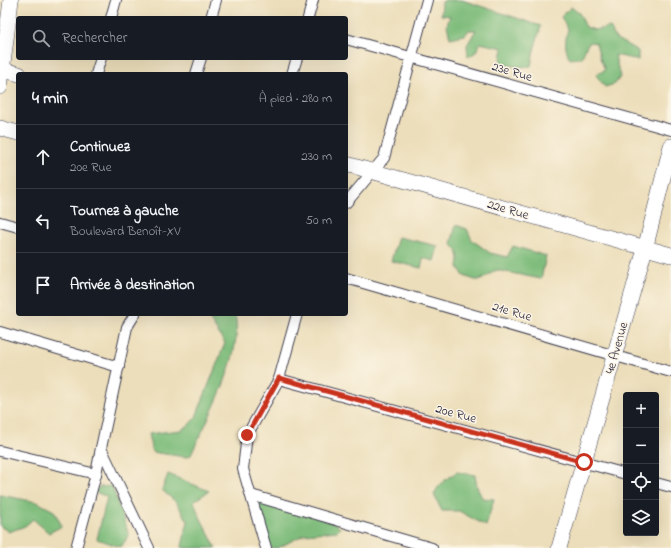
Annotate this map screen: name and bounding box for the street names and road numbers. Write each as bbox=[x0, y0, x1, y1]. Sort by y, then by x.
street label: 23e Rue bbox=[490, 57, 535, 87]
street label: 22e Rue bbox=[485, 195, 531, 225]
street label: 21e Rue bbox=[490, 297, 534, 327]
street label: 4e Avenue bbox=[601, 320, 634, 376]
street label: 20e Rue bbox=[433, 399, 479, 429]

